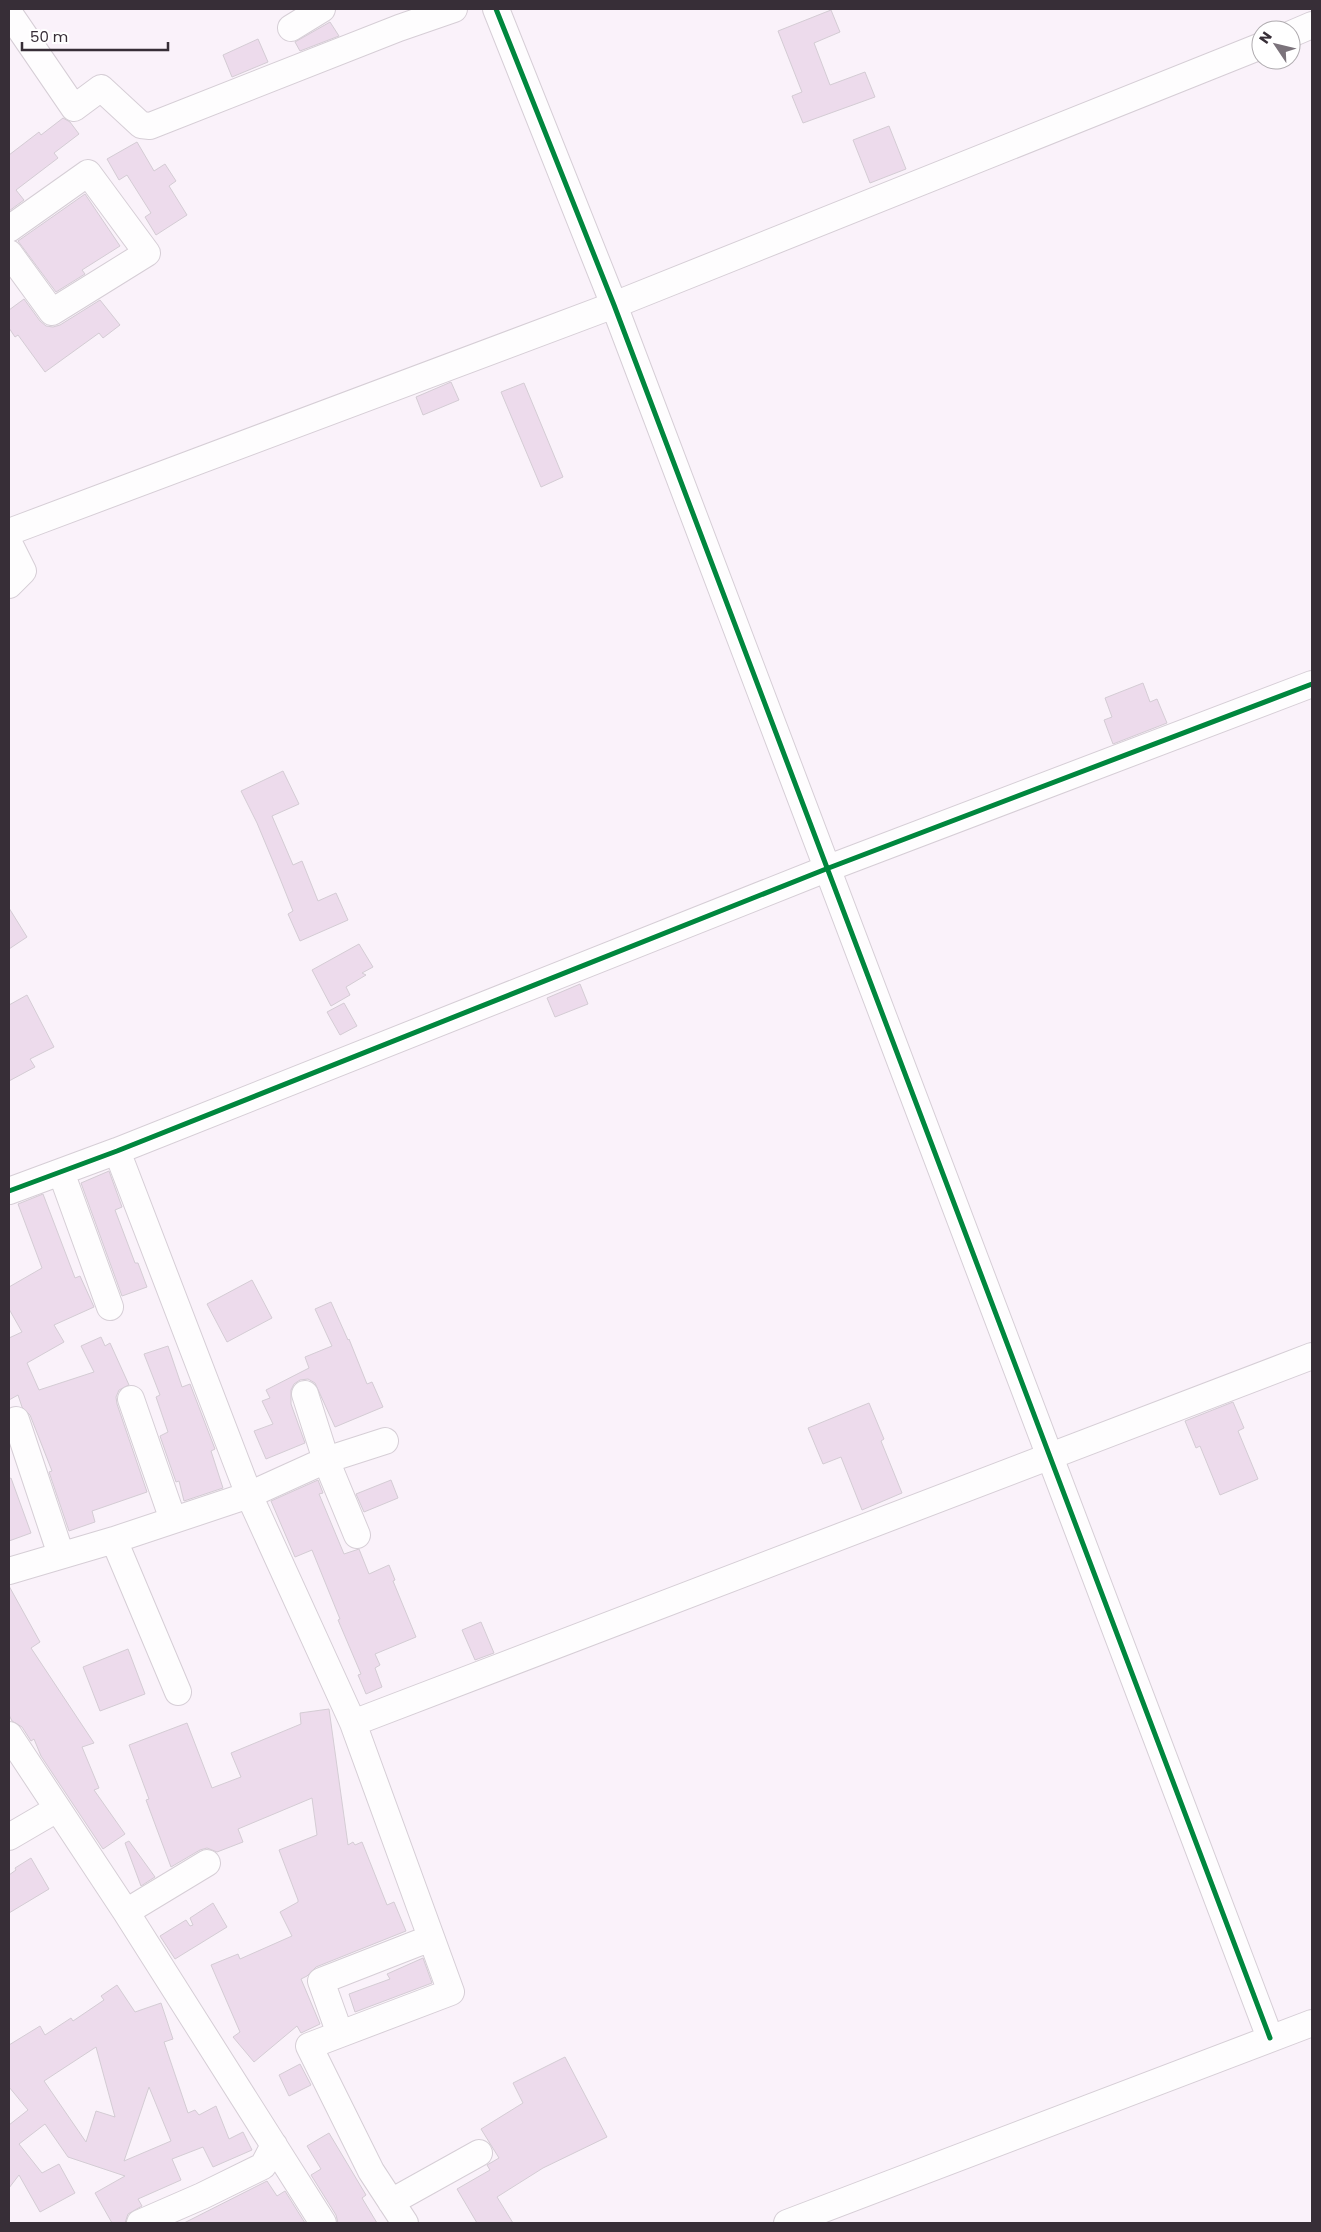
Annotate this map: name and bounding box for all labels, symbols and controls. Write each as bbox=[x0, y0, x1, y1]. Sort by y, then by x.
scale bar bbox=[22, 20, 169, 52]
north arrow bbox=[1251, 20, 1301, 70]
text: 50 m bbox=[30, 26, 68, 47]
text: N bbox=[1254, 27, 1277, 48]

